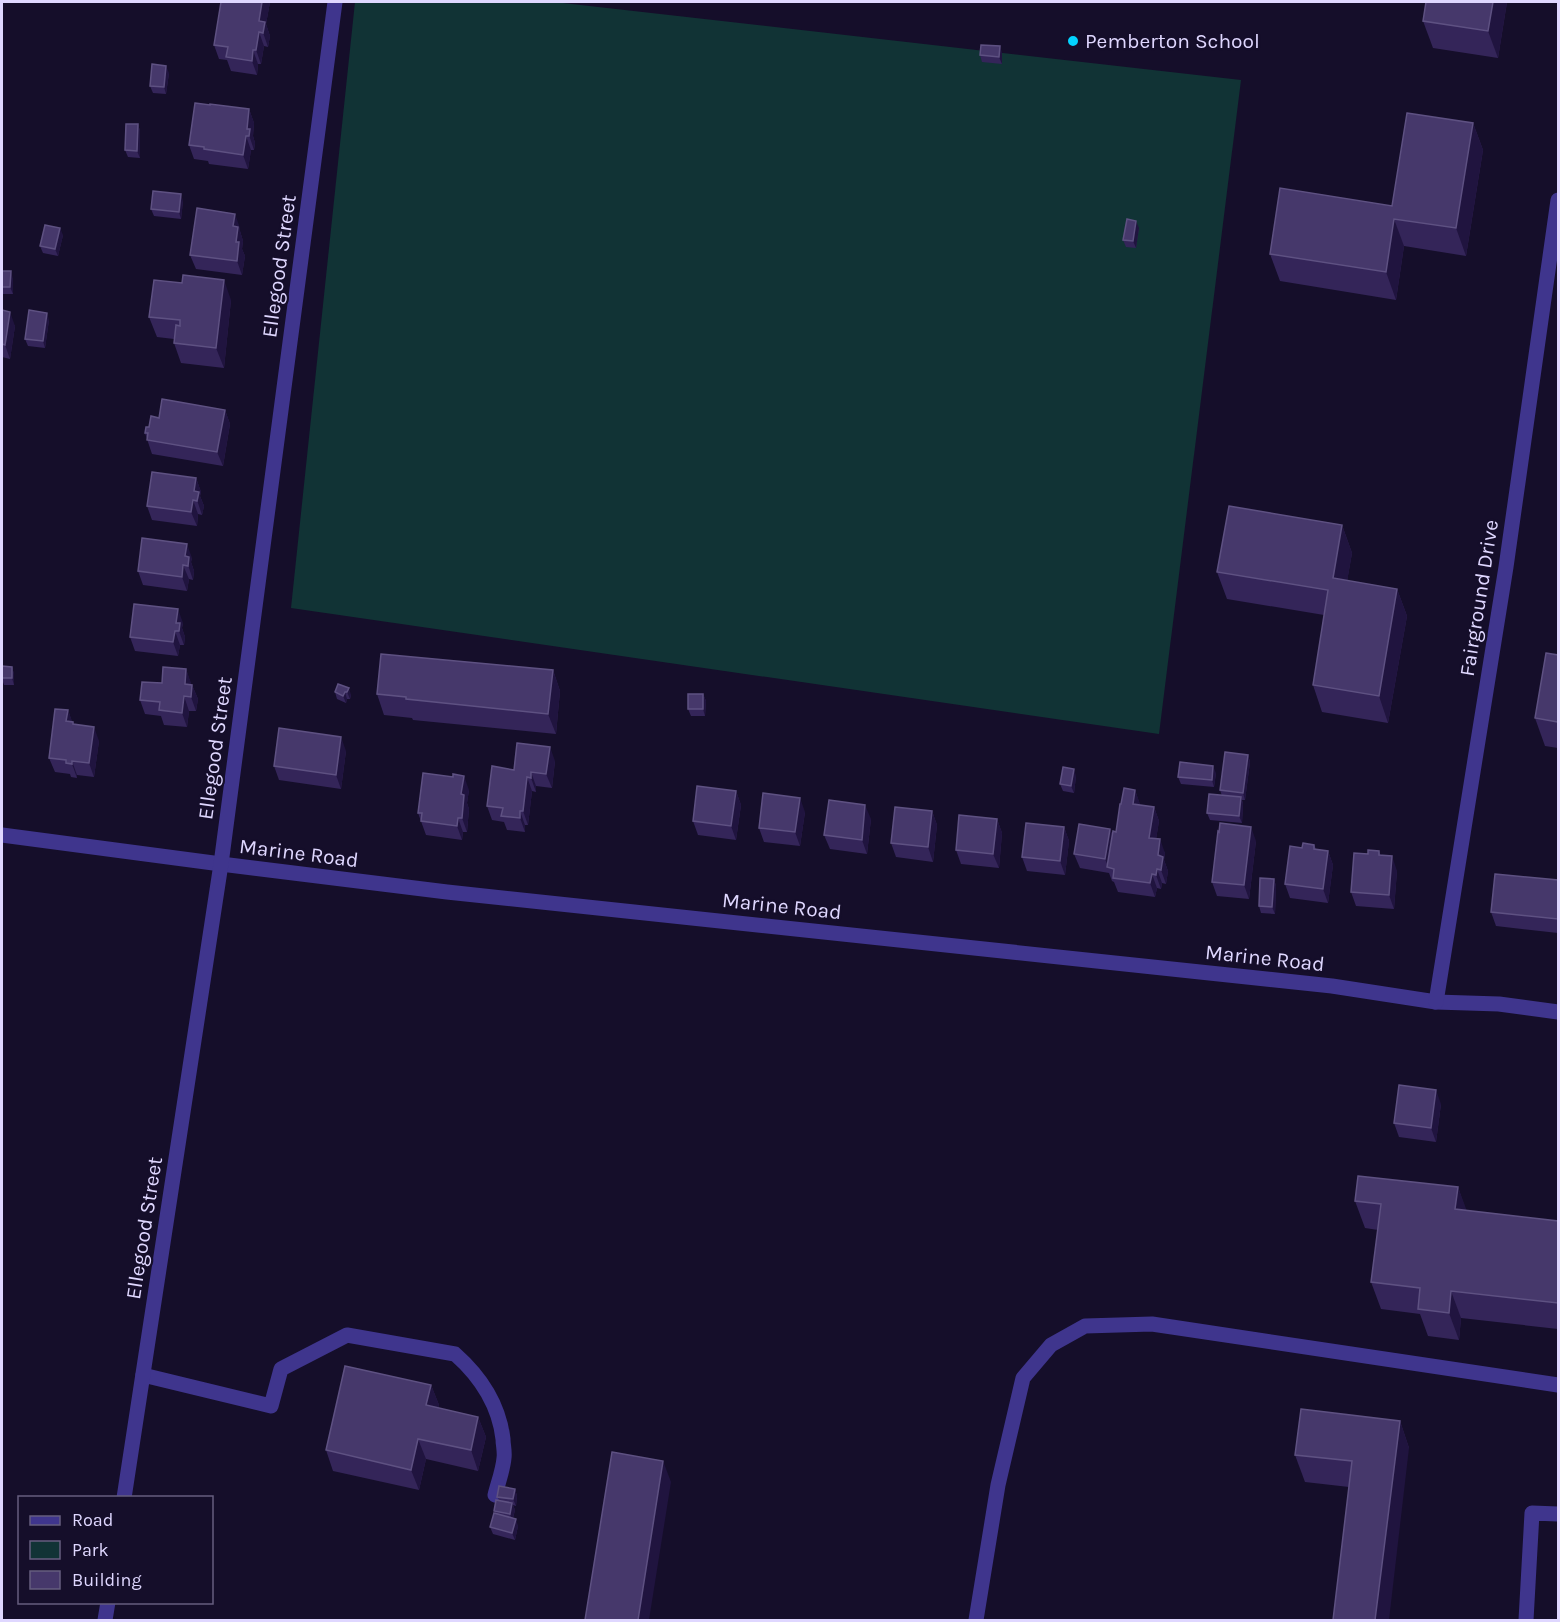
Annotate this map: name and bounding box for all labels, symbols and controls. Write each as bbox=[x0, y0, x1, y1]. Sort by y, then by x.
place label: Pemberton School bbox=[1085, 29, 1260, 53]
marker: Pemberton School bbox=[1066, 34, 1080, 48]
street label: Ellegood Street bbox=[257, 193, 301, 339]
street label: Fairground Drive bbox=[1455, 518, 1503, 678]
street label: Ellegood Street bbox=[193, 675, 237, 821]
street label: Marine Road bbox=[238, 834, 360, 872]
street label: Marine Road bbox=[721, 888, 843, 924]
street label: Marine Road bbox=[1204, 940, 1326, 976]
street label: Ellegood Street bbox=[121, 1155, 167, 1301]
legend bbox=[18, 1496, 213, 1604]
text: Road bbox=[72, 1509, 113, 1531]
text: Park bbox=[72, 1539, 109, 1561]
text: Building bbox=[72, 1569, 142, 1591]

